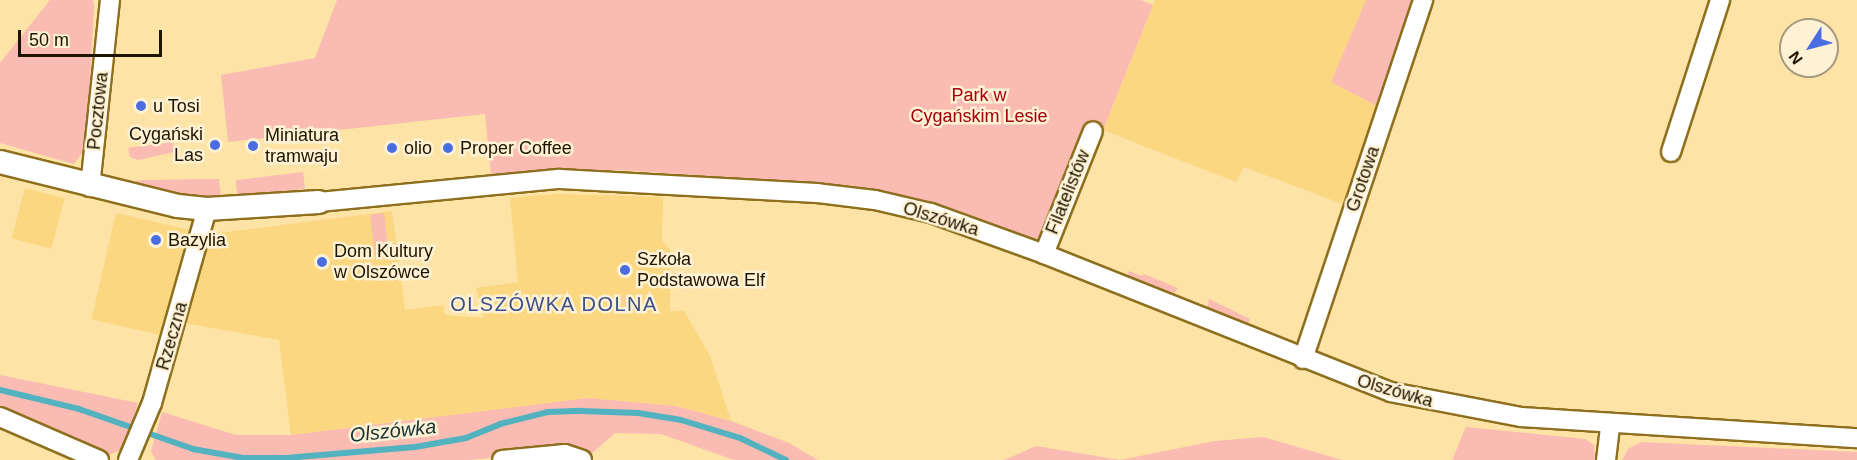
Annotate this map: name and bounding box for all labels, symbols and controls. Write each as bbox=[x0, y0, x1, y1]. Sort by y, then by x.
scale bar bbox=[21, 18, 165, 56]
north arrow bbox=[1779, 18, 1839, 78]
text: 50 m bbox=[29, 30, 69, 50]
text: N bbox=[1785, 48, 1806, 67]
street label: Pocztowa bbox=[83, 71, 113, 151]
park label: Park w Cygańskim Lesie bbox=[910, 85, 1048, 128]
place label: u Tosi bbox=[153, 95, 200, 117]
marker: u Tosi bbox=[134, 99, 148, 113]
place label: Cygański Las bbox=[129, 124, 203, 166]
place label: Miniatura tramwaju bbox=[265, 125, 339, 168]
place label: olio bbox=[404, 137, 432, 159]
place label: Proper Coffee bbox=[460, 137, 572, 159]
marker: Cygański Las bbox=[208, 138, 222, 152]
marker: Miniatura tramwaju bbox=[246, 139, 260, 153]
marker: olio bbox=[385, 141, 399, 155]
marker: Proper Coffee bbox=[441, 141, 455, 155]
street label: Grotowa bbox=[1342, 143, 1384, 215]
street label: Filatelistów bbox=[1041, 147, 1095, 237]
street label: Olszówka bbox=[901, 197, 981, 241]
place label: Bazylia bbox=[168, 229, 226, 251]
marker: Bazylia bbox=[149, 233, 163, 247]
place label: Dom Kultury w Olszówce bbox=[334, 241, 433, 284]
place label: Szkoła Podstawowa Elf bbox=[637, 249, 765, 292]
marker: Dom Kultury w Olszówce bbox=[315, 255, 329, 269]
marker: Szkoła Podstawowa Elf bbox=[618, 263, 632, 277]
district label: OLSZÓWKA DOLNA bbox=[450, 292, 658, 316]
street label: Rzeczna bbox=[152, 299, 192, 373]
street label: Olszówka bbox=[1355, 370, 1435, 412]
water label: Olszówka bbox=[349, 415, 437, 447]

